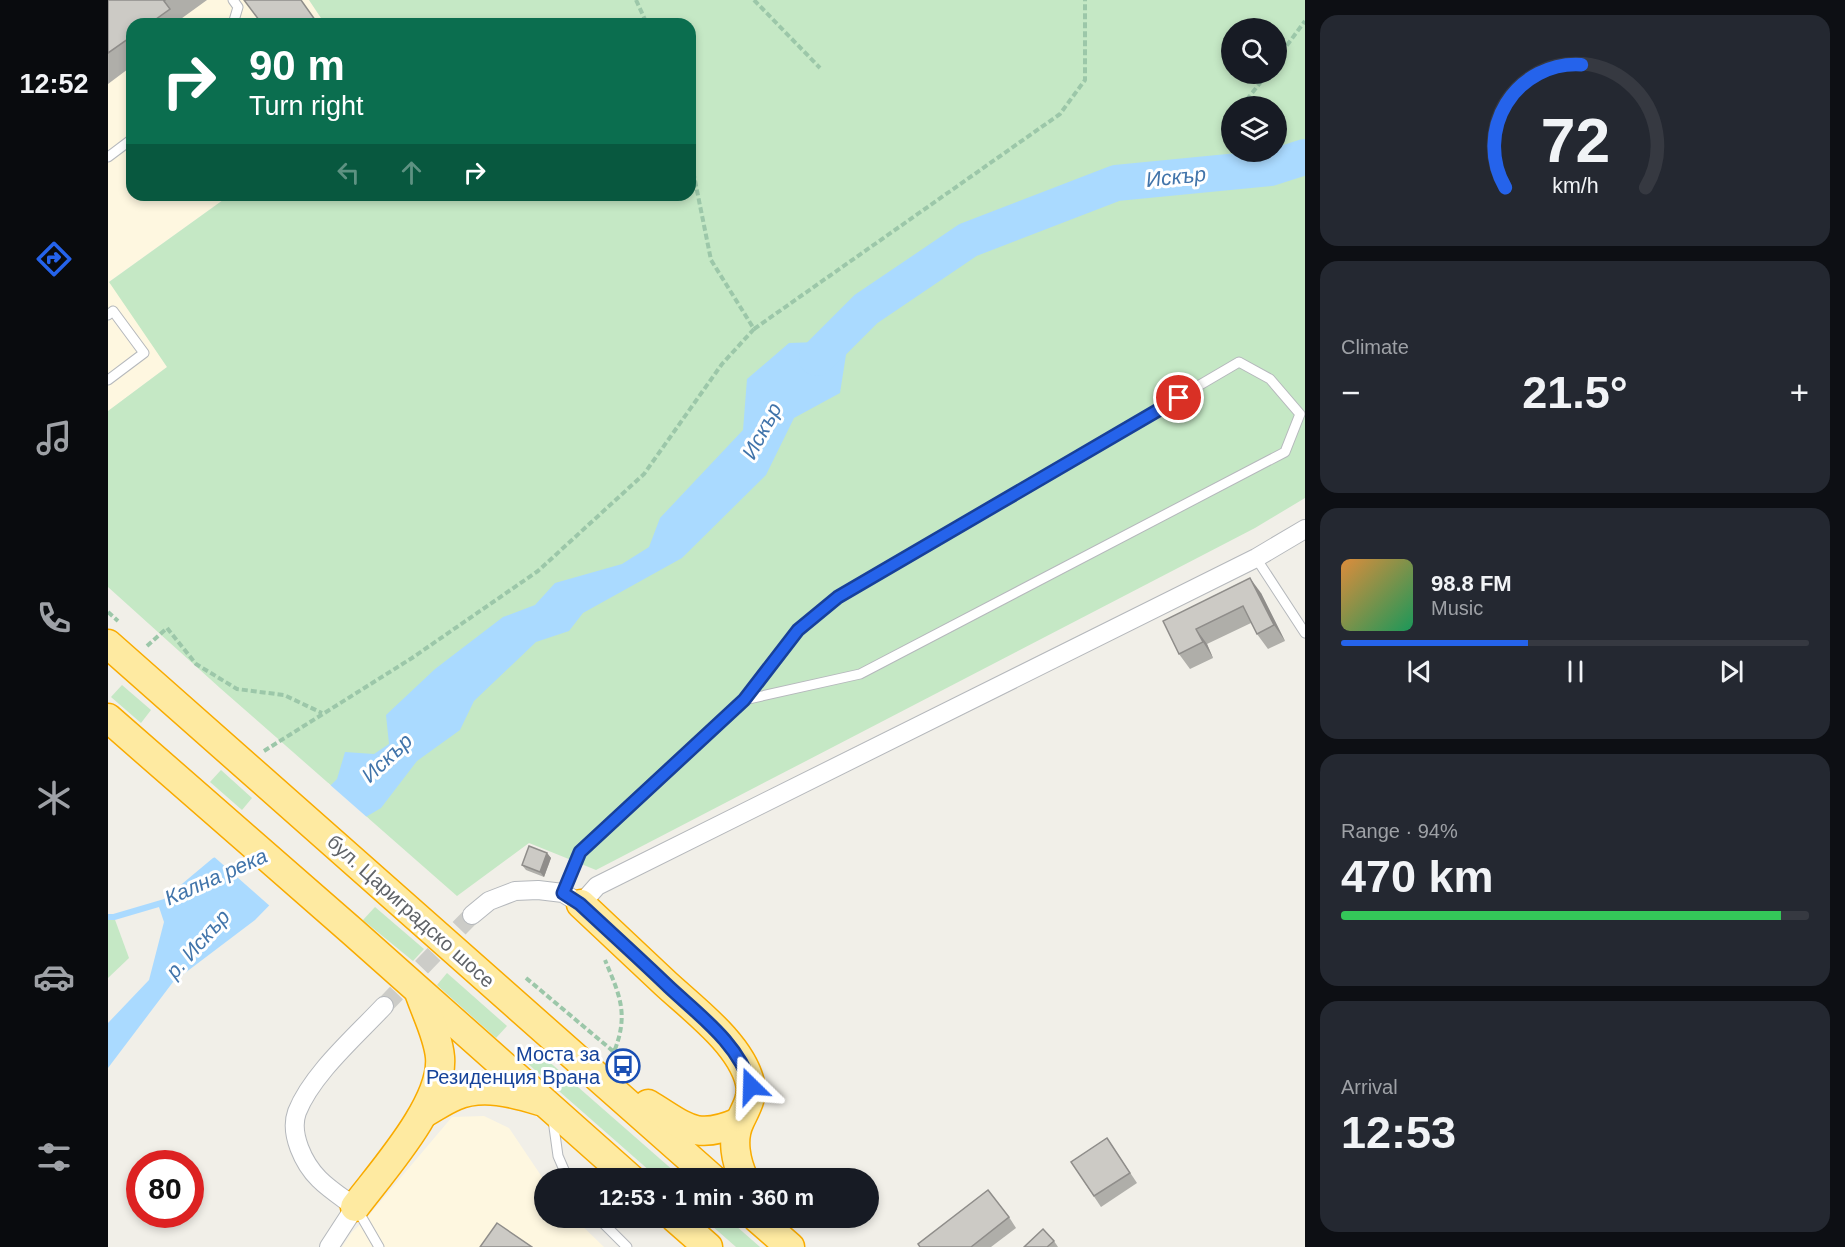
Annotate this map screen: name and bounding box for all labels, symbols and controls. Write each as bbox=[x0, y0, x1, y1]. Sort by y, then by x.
map controls bbox=[1221, 18, 1287, 162]
button: search bbox=[1221, 18, 1287, 84]
icon: right bbox=[150, 42, 228, 120]
text: 90 m bbox=[249, 42, 345, 89]
text: 12:52 bbox=[19, 69, 89, 99]
text: Turn right bbox=[249, 91, 364, 121]
button: layers bbox=[1221, 96, 1287, 162]
text: 72 bbox=[1540, 106, 1610, 175]
icon: left bbox=[332, 156, 365, 189]
icon: ahead bbox=[395, 156, 428, 189]
icon: right bbox=[458, 156, 491, 189]
water label: Искър bbox=[1145, 162, 1207, 191]
text: km/h bbox=[1552, 174, 1598, 198]
icon: directions bbox=[33, 238, 75, 280]
text: Climate bbox=[1341, 336, 1409, 358]
text: 21.5° bbox=[1522, 367, 1628, 418]
pin bbox=[1153, 372, 1204, 423]
text: − bbox=[1341, 374, 1360, 411]
text: + bbox=[1790, 374, 1809, 411]
icon: arrive bbox=[1162, 381, 1195, 414]
water label: Искър bbox=[737, 399, 786, 463]
icon: music bbox=[33, 417, 75, 459]
text: 98.8 FM bbox=[1431, 571, 1512, 596]
icon: phone bbox=[33, 597, 75, 639]
text: Music bbox=[1431, 597, 1483, 619]
icon: previous bbox=[1403, 655, 1436, 688]
icon: pause bbox=[1559, 655, 1592, 688]
icon: next bbox=[1715, 655, 1748, 688]
water label: Искър bbox=[357, 729, 417, 787]
icon: climate bbox=[33, 777, 75, 819]
text: Range · 94% bbox=[1341, 820, 1458, 842]
street label: бул. Цариградско шосе bbox=[323, 830, 499, 992]
water label: Кална река bbox=[161, 844, 271, 909]
text: 470 km bbox=[1341, 851, 1494, 902]
water label: р. Искър bbox=[160, 905, 234, 983]
icon: car bbox=[33, 956, 75, 998]
place label: Моста за Резиденция Врана bbox=[426, 1043, 601, 1088]
bus stop icon: Моста за Резиденция Врана bbox=[605, 1048, 641, 1084]
position arrow bbox=[719, 1054, 783, 1118]
text: Arrival bbox=[1341, 1076, 1398, 1098]
text: 12:53 bbox=[1341, 1107, 1456, 1158]
icon: filters bbox=[33, 1136, 75, 1178]
speed limit sign: 80 bbox=[126, 1150, 204, 1228]
text: 12:53 · 1 min · 360 m bbox=[599, 1185, 814, 1210]

